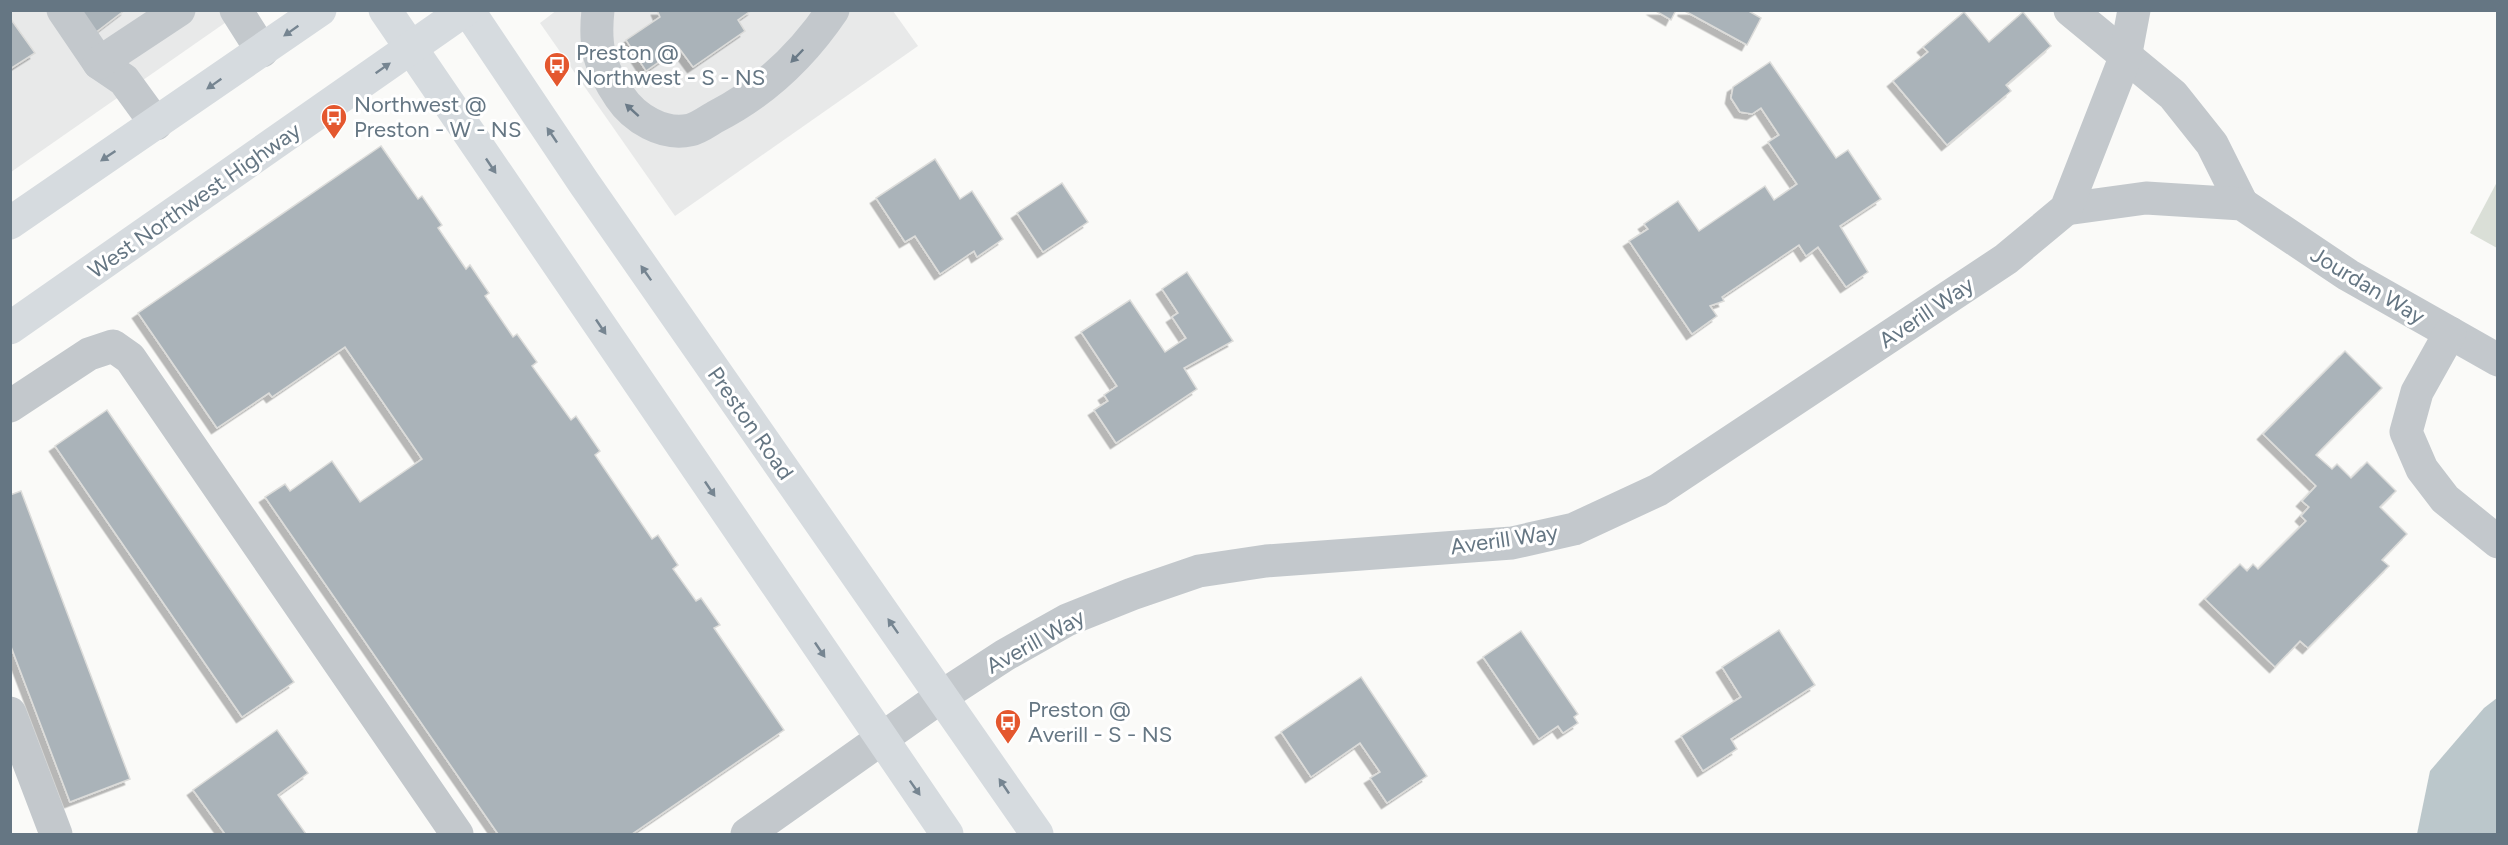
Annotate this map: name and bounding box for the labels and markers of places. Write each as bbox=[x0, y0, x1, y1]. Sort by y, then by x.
place label: Preston @ Northwest - S - NS bbox=[576, 39, 765, 91]
bus stop icon: Preston @ Northwest - S - NS bbox=[542, 50, 572, 88]
place label: Northwest @ Preston - W - NS bbox=[354, 91, 521, 143]
bus stop icon: Northwest @ Preston - W - NS bbox=[319, 102, 349, 140]
place label: Preston @ Averill - S - NS bbox=[1028, 696, 1172, 748]
bus stop icon: Preston @ Averill - S - NS bbox=[993, 707, 1023, 745]

